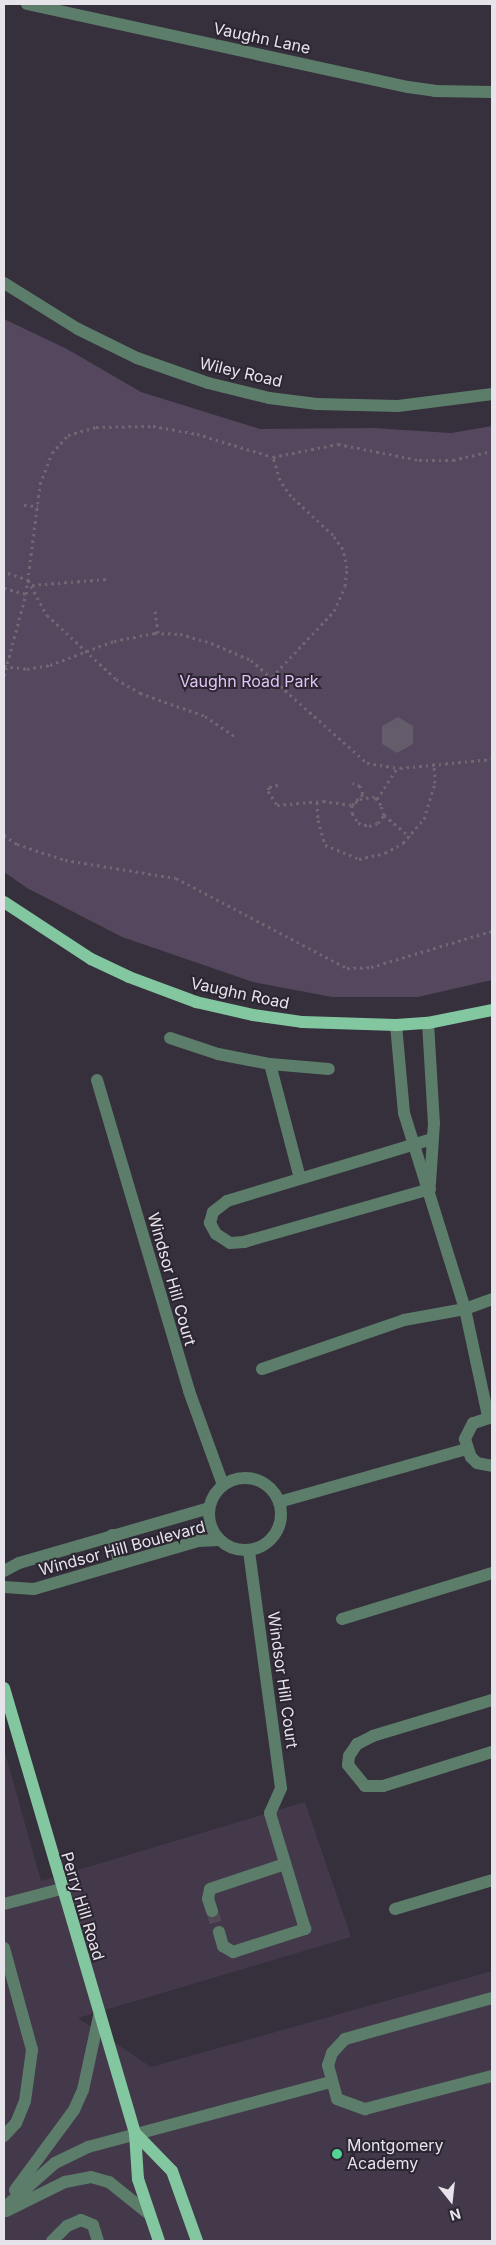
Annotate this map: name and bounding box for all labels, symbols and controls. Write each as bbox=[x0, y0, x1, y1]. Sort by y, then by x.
street label: Vaughn Lane bbox=[212, 18, 312, 58]
street label: Wiley Road bbox=[198, 353, 284, 391]
park label: Vaughn Road Park bbox=[179, 671, 319, 691]
street label: Vaughn Road bbox=[189, 973, 291, 1013]
street label: Windsor Hill Court bbox=[144, 1210, 200, 1348]
street label: Windsor Hill Boulevard bbox=[37, 1517, 207, 1579]
street label: Windsor Hill Court bbox=[264, 1610, 302, 1750]
street label: Perry Hill Road bbox=[57, 1850, 109, 1962]
place label: Montgomery Academy bbox=[347, 2135, 444, 2173]
marker: Montgomery Academy bbox=[331, 2148, 343, 2160]
north arrow bbox=[426, 2175, 476, 2225]
text: N bbox=[448, 2205, 463, 2225]

